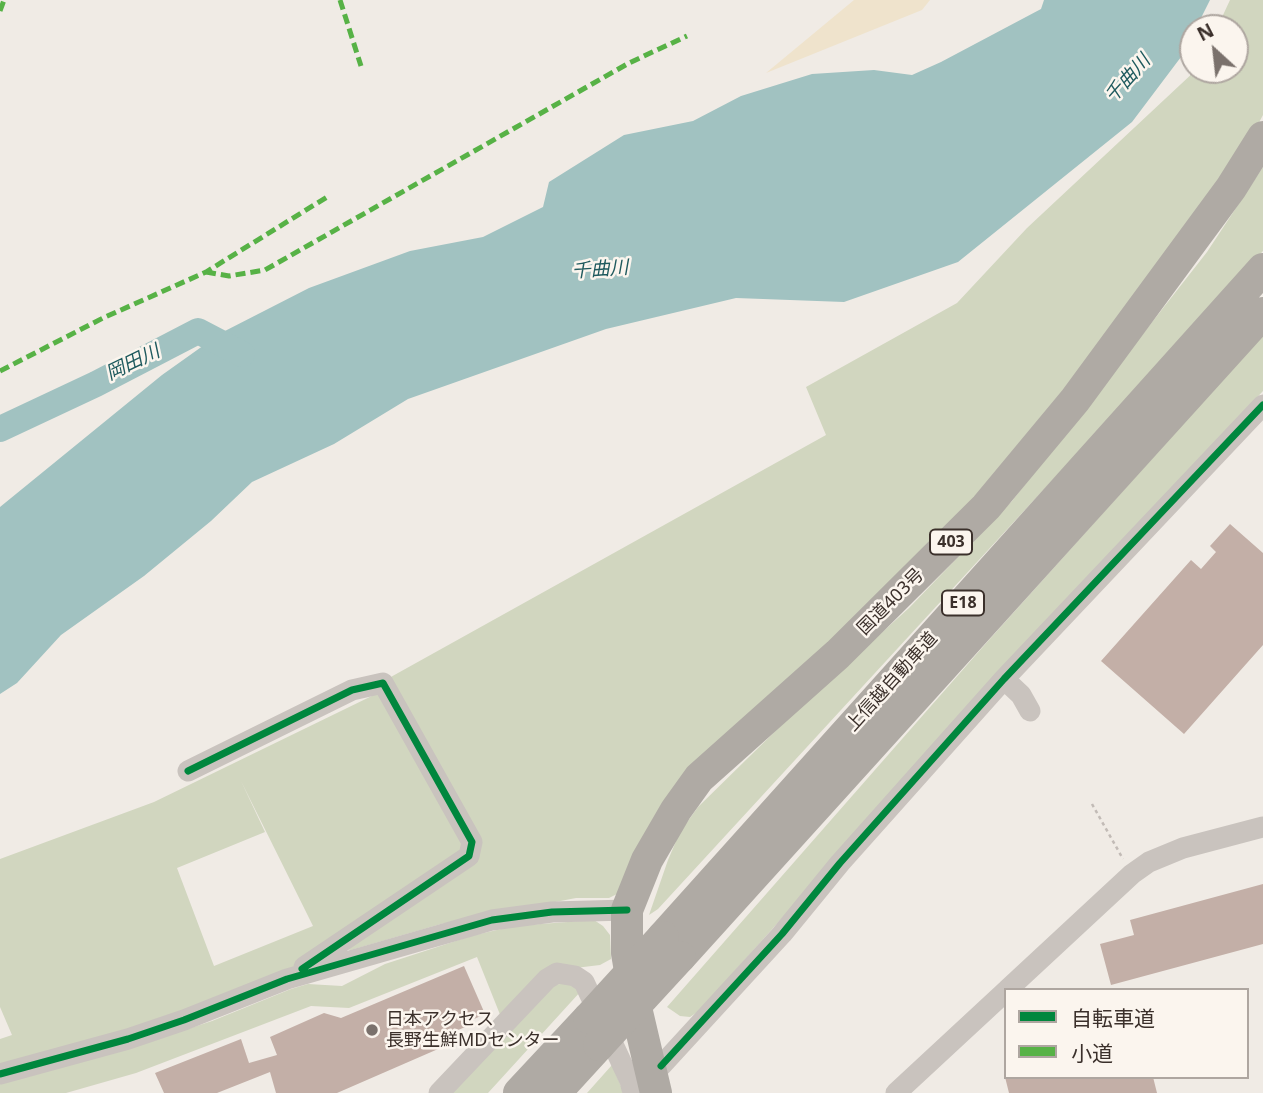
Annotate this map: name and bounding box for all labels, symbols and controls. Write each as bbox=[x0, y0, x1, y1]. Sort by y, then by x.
north arrow bbox=[1179, 14, 1249, 84]
text: N bbox=[1193, 17, 1218, 47]
water label: 千曲川 bbox=[1100, 50, 1156, 108]
water label: 千曲川 bbox=[571, 257, 629, 283]
water label: 岡田川 bbox=[102, 340, 164, 386]
road number: 403 bbox=[930, 530, 972, 554]
street label: 国道403号 bbox=[853, 564, 929, 640]
road number: E18 bbox=[942, 590, 984, 616]
street label: 上信越自動車道 bbox=[842, 628, 942, 736]
legend bbox=[1004, 988, 1249, 1079]
text: 自転車道 bbox=[1071, 1004, 1155, 1032]
place label: 日本アクセス 長野生鮮MDセンター bbox=[386, 1009, 559, 1052]
marker: 日本アクセス 長野生鮮MDセンター bbox=[364, 1022, 380, 1038]
text: 小道 bbox=[1071, 1039, 1113, 1067]

